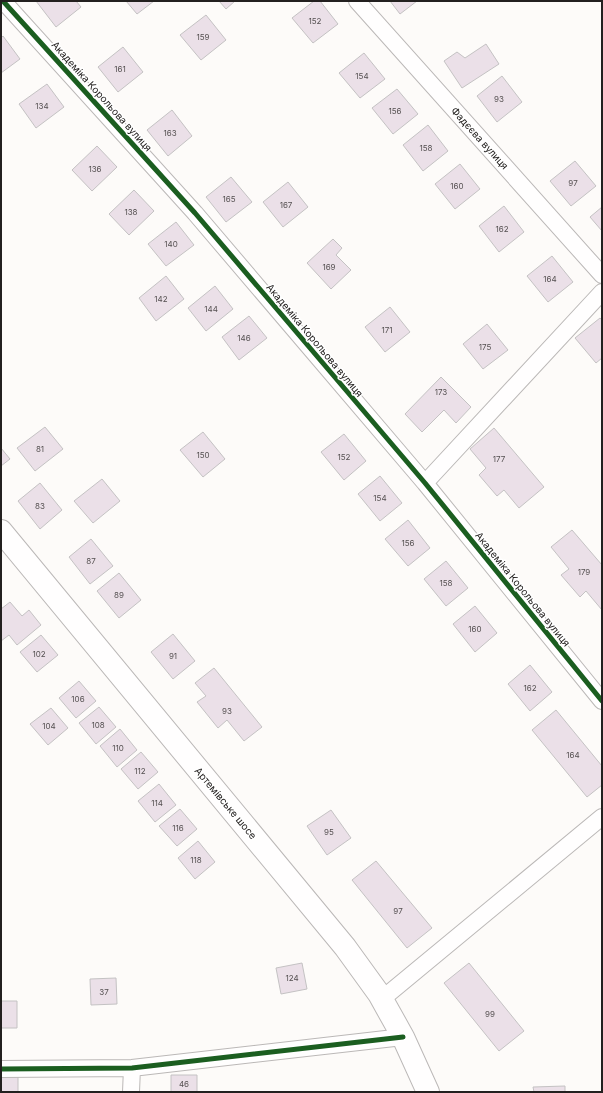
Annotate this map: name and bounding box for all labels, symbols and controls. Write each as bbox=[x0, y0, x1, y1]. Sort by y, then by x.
house number: 152 bbox=[309, 16, 322, 26]
house number: 159 bbox=[196, 32, 210, 42]
street label: Академіка Корольова вулиця bbox=[49, 39, 155, 153]
house number: 161 bbox=[114, 64, 126, 74]
house number: 154 bbox=[355, 71, 369, 81]
house number: 93 bbox=[494, 94, 504, 104]
house number: 134 bbox=[35, 101, 49, 111]
street label: Фадєєва вулиця bbox=[449, 104, 511, 172]
house number: 156 bbox=[388, 106, 402, 116]
house number: 163 bbox=[163, 128, 177, 138]
house number: 158 bbox=[419, 143, 433, 153]
house number: 136 bbox=[88, 164, 102, 174]
house number: 97 bbox=[568, 178, 578, 188]
house number: 160 bbox=[450, 181, 464, 191]
house number: 165 bbox=[222, 194, 236, 204]
house number: 167 bbox=[280, 200, 293, 210]
house number: 138 bbox=[124, 207, 138, 217]
house number: 162 bbox=[495, 224, 509, 234]
house number: 140 bbox=[164, 239, 178, 249]
house number: 169 bbox=[322, 262, 336, 272]
house number: 164 bbox=[543, 274, 557, 284]
street label: Академіка Корольова вулиця bbox=[264, 281, 366, 399]
house number: 142 bbox=[154, 294, 168, 304]
house number: 144 bbox=[204, 304, 218, 314]
house number: 171 bbox=[381, 325, 393, 335]
house number: 146 bbox=[237, 333, 251, 343]
house number: 175 bbox=[479, 342, 491, 352]
house number: 173 bbox=[435, 387, 447, 397]
house number: 81 bbox=[36, 444, 44, 454]
house number: 150 bbox=[196, 450, 210, 460]
house number: 152 bbox=[338, 452, 351, 462]
house number: 177 bbox=[493, 454, 506, 464]
house number: 154 bbox=[373, 493, 387, 503]
house number: 83 bbox=[35, 501, 45, 511]
street label: Академіка Корольова вулиця bbox=[473, 529, 573, 649]
house number: 156 bbox=[401, 538, 415, 548]
house number: 87 bbox=[86, 556, 96, 566]
house number: 179 bbox=[578, 567, 590, 577]
house number: 158 bbox=[439, 578, 453, 588]
house number: 89 bbox=[114, 590, 124, 600]
house number: 160 bbox=[468, 624, 482, 634]
house number: 102 bbox=[32, 649, 46, 659]
house number: 91 bbox=[169, 651, 177, 661]
house number: 162 bbox=[523, 683, 537, 693]
house number: 106 bbox=[71, 694, 85, 704]
house number: 93 bbox=[222, 706, 232, 716]
house number: 108 bbox=[91, 720, 105, 730]
house number: 104 bbox=[42, 721, 56, 731]
house number: 110 bbox=[112, 743, 124, 753]
house number: 164 bbox=[566, 750, 580, 760]
street label: Артемівське шосе bbox=[192, 765, 260, 841]
house number: 112 bbox=[134, 766, 146, 776]
house number: 114 bbox=[151, 798, 163, 808]
house number: 116 bbox=[172, 823, 184, 833]
house number: 95 bbox=[324, 827, 334, 837]
house number: 118 bbox=[190, 855, 202, 865]
house number: 97 bbox=[393, 906, 403, 916]
house number: 124 bbox=[285, 973, 299, 983]
house number: 37 bbox=[99, 987, 109, 997]
house number: 99 bbox=[485, 1009, 495, 1019]
house number: 46 bbox=[179, 1079, 189, 1089]

